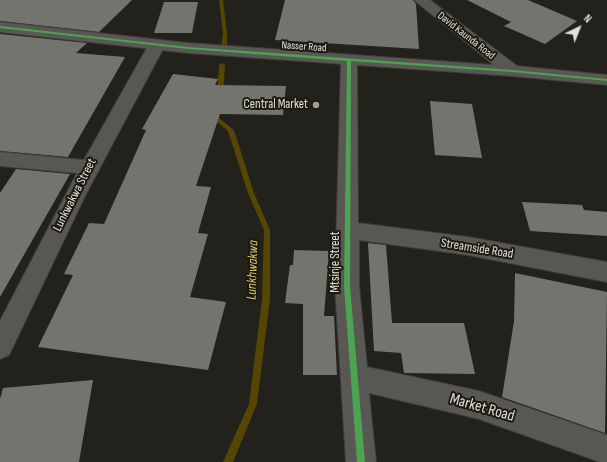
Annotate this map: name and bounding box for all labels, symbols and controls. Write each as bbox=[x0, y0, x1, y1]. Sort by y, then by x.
north arrow bbox=[559, 8, 599, 48]
street label: David Kaunda Road bbox=[435, 9, 497, 63]
text: N bbox=[581, 12, 594, 26]
street label: Nasser Road bbox=[281, 39, 327, 55]
place label: Central Market bbox=[244, 97, 308, 113]
marker: Central Market bbox=[311, 100, 321, 110]
street label: Lunkwakwa Street bbox=[50, 156, 100, 234]
street label: Mtsinje Street bbox=[328, 231, 344, 293]
street label: Streamside Road bbox=[440, 236, 514, 262]
water label: Lunkhwakwa bbox=[244, 240, 262, 300]
street label: Market Road bbox=[447, 390, 517, 426]

